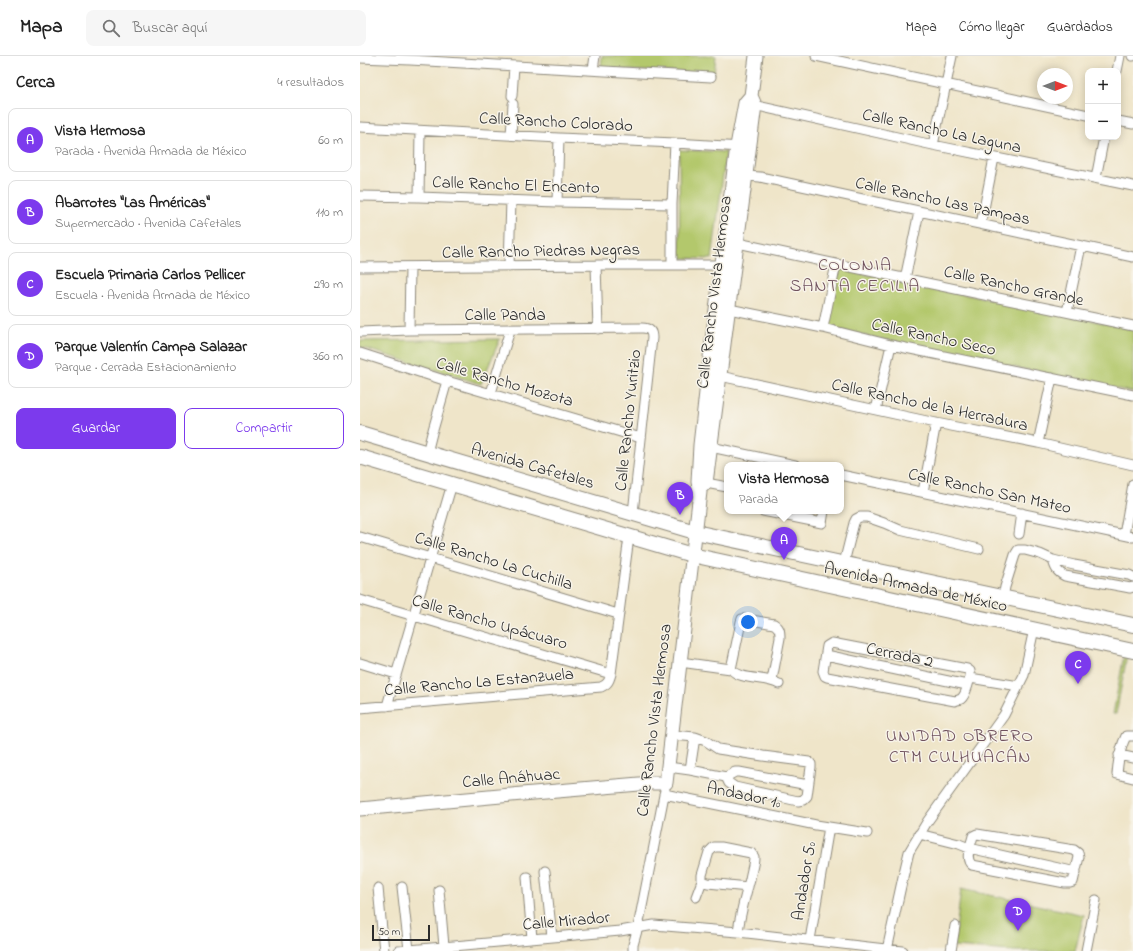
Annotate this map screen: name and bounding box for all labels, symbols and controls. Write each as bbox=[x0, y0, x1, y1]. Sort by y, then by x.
search box bbox=[86, 10, 366, 46]
text: Mapa bbox=[20, 14, 62, 41]
icon: search bbox=[100, 17, 122, 39]
text: Buscar aquí bbox=[132, 17, 207, 39]
text: Mapa bbox=[906, 17, 937, 38]
text: Cómo llegar bbox=[959, 17, 1025, 38]
text: Guardados bbox=[1047, 17, 1113, 38]
north arrow bbox=[1037, 68, 1073, 104]
map controls bbox=[1085, 68, 1121, 140]
button: + bbox=[1085, 68, 1121, 104]
text: Cerca bbox=[16, 70, 55, 95]
text: 4 resultados bbox=[277, 73, 344, 92]
street label: Calle Rancho La Laguna bbox=[860, 102, 1023, 162]
button: − bbox=[1085, 104, 1121, 140]
street label: Calle Rancho Colorado bbox=[478, 106, 634, 139]
text: Vista Hermosa bbox=[55, 120, 145, 142]
text: A bbox=[26, 131, 34, 150]
text: 60 m bbox=[318, 131, 343, 150]
text: Parada · Avenida Armada de México bbox=[55, 142, 247, 161]
street label: Calle Rancho El Encanto bbox=[432, 170, 600, 201]
street label: Calle Rancho Las Pampas bbox=[853, 171, 1033, 232]
text: Abarrotes "Las Américas" bbox=[55, 192, 210, 214]
street label: Calle Rancho Vista Hermosa bbox=[690, 194, 739, 390]
text: B bbox=[26, 203, 34, 222]
text: 110 m bbox=[316, 203, 343, 222]
text: Supermercado · Avenida Cafetales bbox=[55, 214, 241, 233]
street label: Calle Rancho Piedras Negras bbox=[442, 237, 640, 268]
district label: COLONIA SANTA CECILIA bbox=[790, 253, 920, 300]
street label: Calle Rancho Grande bbox=[941, 259, 1086, 314]
text: Escuela Primaria Carlos Pellicer bbox=[55, 264, 245, 286]
text: C bbox=[26, 275, 34, 294]
text: 290 m bbox=[314, 275, 343, 294]
text: Escuela · Avenida Armada de México bbox=[55, 286, 250, 305]
street label: Calle Panda bbox=[464, 303, 546, 328]
street label: Calle Rancho Seco bbox=[869, 312, 998, 363]
text: Parque Valentín Campa Salazar bbox=[55, 336, 247, 358]
text: D bbox=[25, 347, 35, 366]
text: 360 m bbox=[313, 347, 343, 366]
street label: Calle Rancho Yuritzio bbox=[609, 348, 648, 492]
street label: Calle Rancho Mozota bbox=[433, 351, 576, 414]
text: Parque · Cerrada Estacionamiento bbox=[55, 358, 236, 377]
street label: Calle Rancho de la Herradura bbox=[829, 372, 1030, 439]
button: Guardar bbox=[16, 408, 176, 449]
button: Compartir bbox=[184, 408, 344, 449]
street label: Avenida Cafetales bbox=[468, 437, 597, 496]
popup bbox=[724, 462, 844, 514]
street label: Calle Rancho San Mateo bbox=[906, 462, 1074, 521]
text: Vista Hermosa bbox=[739, 468, 829, 490]
pin: B bbox=[667, 482, 693, 515]
text: Parada bbox=[739, 490, 778, 509]
street label: Calle Rancho La Cuchilla bbox=[411, 525, 576, 597]
pin: A bbox=[771, 527, 797, 560]
street label: Avenida Armada de México bbox=[822, 556, 1010, 619]
street label: Calle Rancho Upácuaro bbox=[409, 588, 571, 657]
your location bbox=[738, 612, 758, 632]
street label: Calle Rancho Vista Hermosa bbox=[630, 622, 679, 818]
street label: Cerrada 2 bbox=[864, 636, 936, 675]
pin: C bbox=[1065, 651, 1091, 684]
street label: Calle Rancho La Estanzuela bbox=[383, 662, 575, 703]
district label: UNIDAD OBRERO CTM CULHUACÁN bbox=[886, 724, 1034, 771]
street label: Calle Anáhuac bbox=[461, 762, 561, 795]
street label: Andador 1º bbox=[704, 775, 783, 816]
street label: Andador 5º bbox=[786, 840, 823, 922]
pin: D bbox=[1005, 898, 1031, 931]
street label: Calle Mirador bbox=[521, 905, 612, 938]
scale bar bbox=[372, 923, 430, 942]
text: 50 m bbox=[378, 924, 400, 940]

